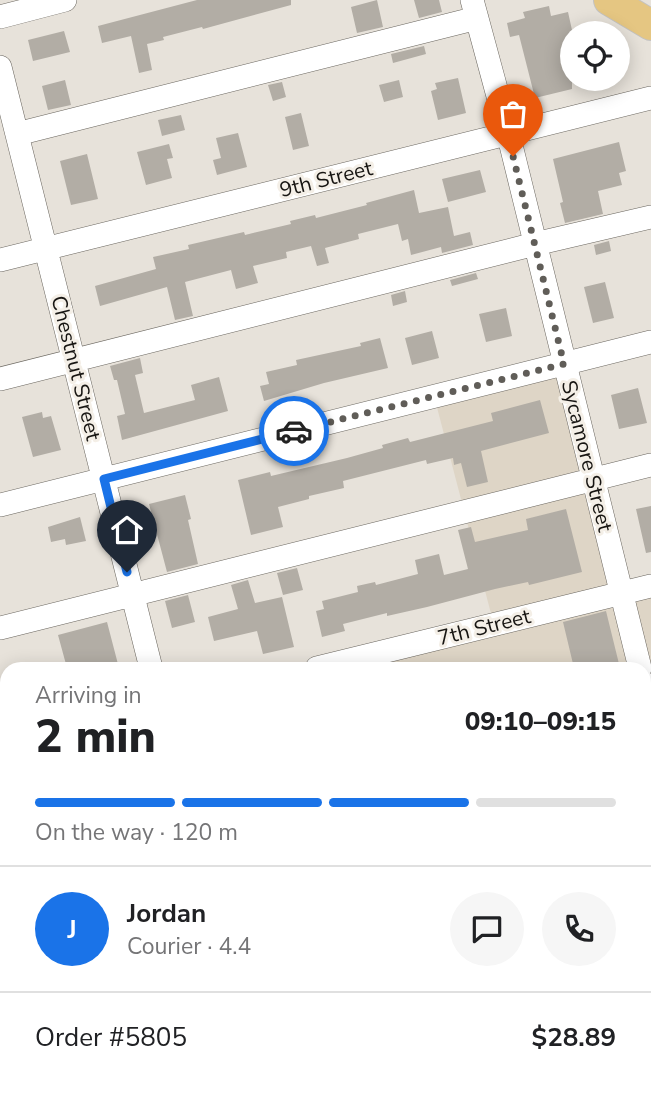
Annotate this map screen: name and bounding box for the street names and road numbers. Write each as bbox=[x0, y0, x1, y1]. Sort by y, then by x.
street label: 9th Street bbox=[277, 154, 376, 204]
street label: Chestnut Street bbox=[44, 293, 108, 444]
street label: Sycamore Street bbox=[555, 377, 620, 535]
street label: 7th Street bbox=[435, 602, 534, 652]

